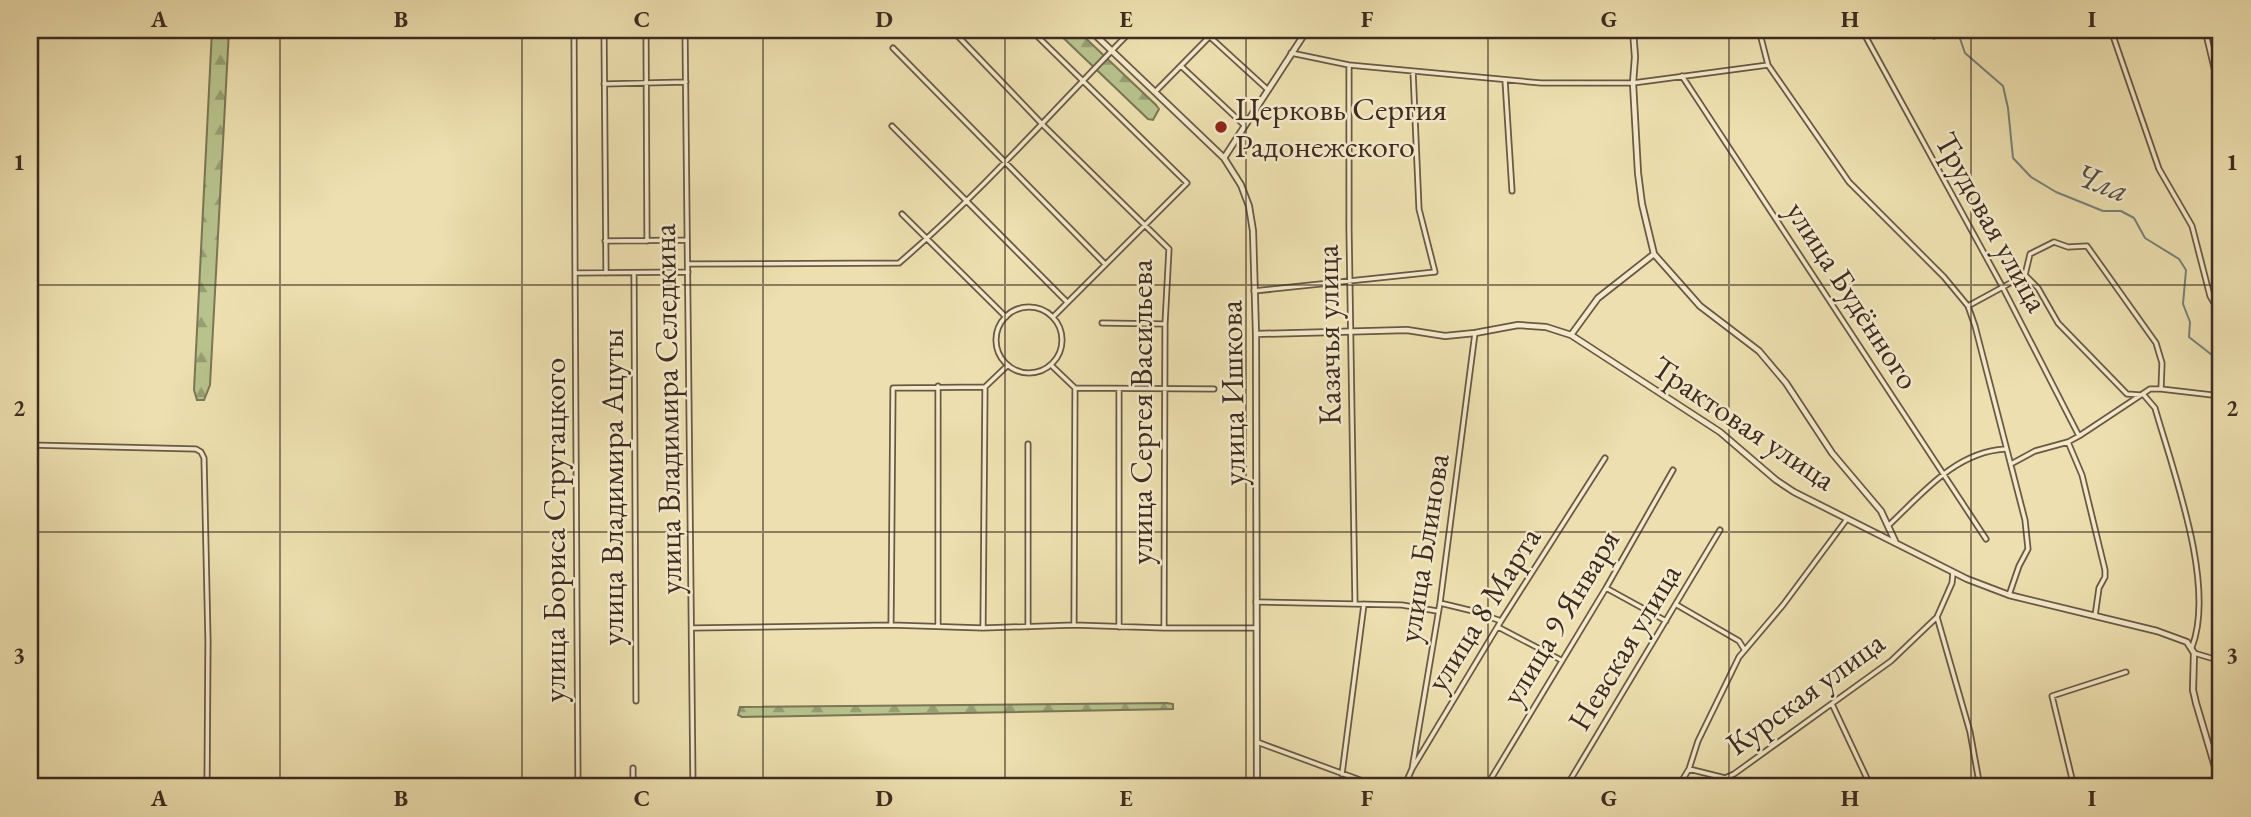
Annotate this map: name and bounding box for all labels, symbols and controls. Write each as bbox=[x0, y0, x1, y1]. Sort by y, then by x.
text: A bbox=[150, 4, 168, 34]
text: B bbox=[394, 4, 408, 34]
text: C bbox=[634, 4, 650, 34]
text: D bbox=[875, 4, 893, 34]
text: E bbox=[1119, 4, 1133, 34]
text: F bbox=[1361, 4, 1374, 34]
text: G bbox=[1601, 4, 1617, 34]
text: H bbox=[1841, 4, 1859, 34]
text: I bbox=[2088, 4, 2096, 34]
place label: Церковь Сергия Радонежского bbox=[1235, 88, 1447, 167]
marker: Церковь Сергия Радонежского bbox=[1213, 119, 1229, 135]
street label: Трудовая улица bbox=[1925, 125, 2059, 320]
text: 1 bbox=[13, 147, 25, 177]
text: 1 bbox=[2226, 147, 2238, 177]
water label: Чла bbox=[2069, 152, 2135, 212]
street label: улица Будённого bbox=[1776, 193, 1930, 397]
street label: улица Владимира Селедкина bbox=[643, 223, 691, 595]
street label: Казачья улица bbox=[1305, 244, 1351, 426]
street label: улица Сергея Васильева bbox=[1120, 259, 1162, 565]
street label: улица Ишкова bbox=[1209, 300, 1255, 486]
street label: улица Владимира Ацуты bbox=[591, 329, 633, 645]
street label: Трактовая улица bbox=[1644, 346, 1844, 500]
street label: улица Бориса Стругацкого bbox=[533, 358, 575, 702]
text: 2 bbox=[13, 393, 25, 423]
text: 2 bbox=[2226, 393, 2238, 423]
street label: улица Блинова bbox=[1387, 450, 1459, 646]
street label: улица 8 Марта bbox=[1416, 519, 1550, 699]
street label: улица 9 Января bbox=[1491, 521, 1629, 713]
street label: Невская улица bbox=[1558, 556, 1690, 738]
street label: Курская улица bbox=[1717, 621, 1893, 765]
text: 3 bbox=[13, 640, 25, 670]
text: 3 bbox=[2226, 640, 2238, 670]
text: A bbox=[150, 783, 168, 813]
text: B bbox=[394, 783, 408, 813]
text: C bbox=[634, 783, 650, 813]
text: D bbox=[875, 783, 893, 813]
text: E bbox=[1119, 783, 1133, 813]
text: F bbox=[1361, 783, 1374, 813]
text: G bbox=[1601, 783, 1617, 813]
text: H bbox=[1841, 783, 1859, 813]
text: I bbox=[2088, 783, 2096, 813]

